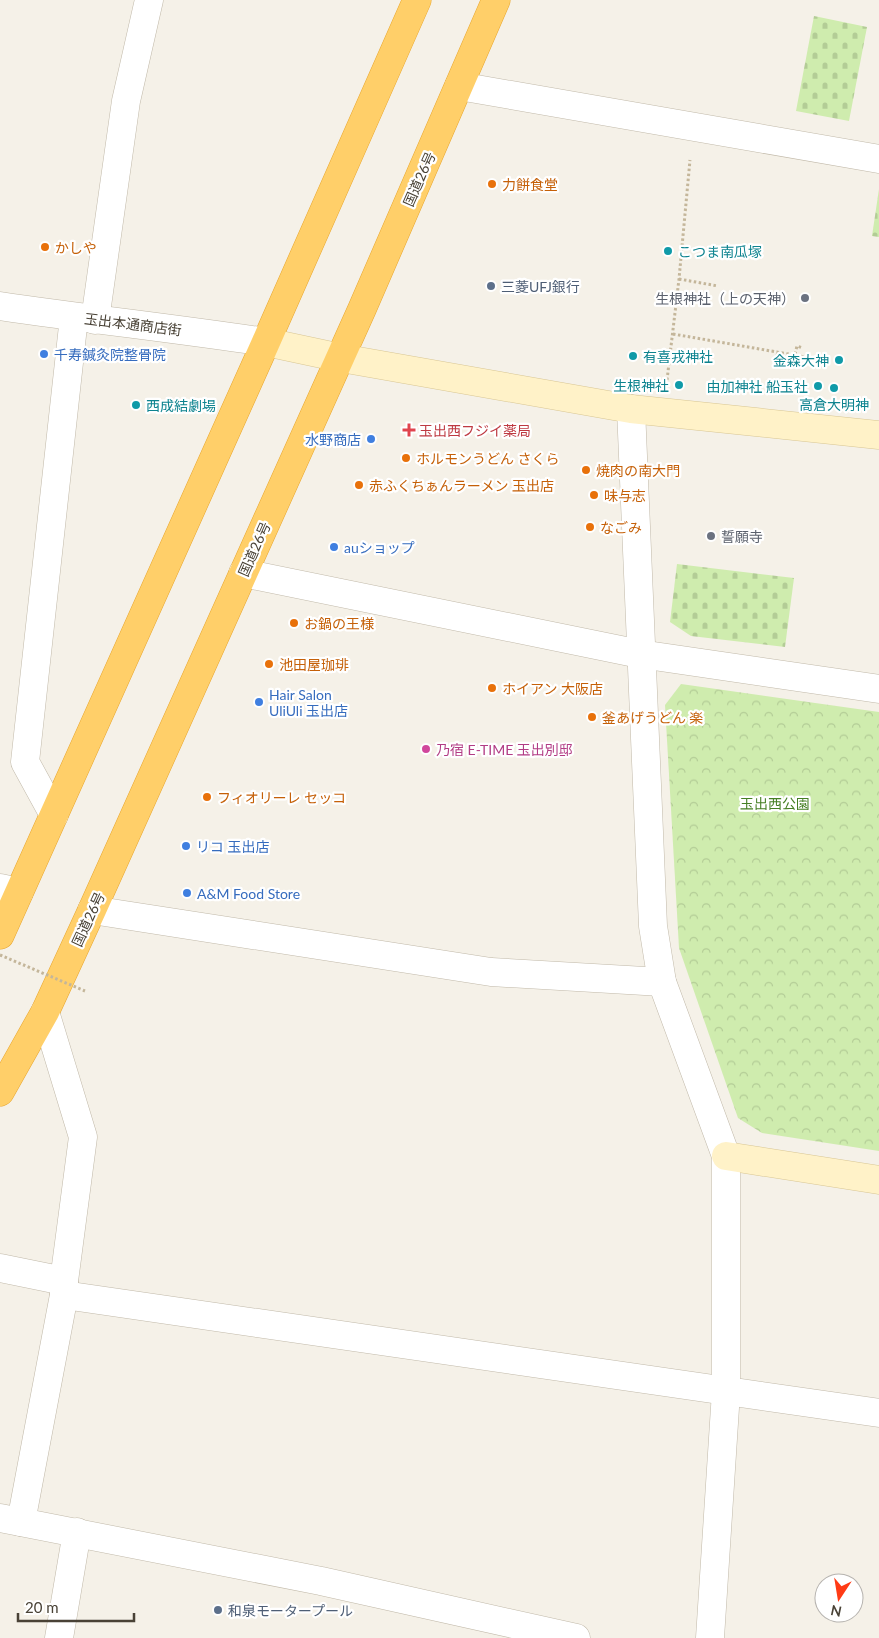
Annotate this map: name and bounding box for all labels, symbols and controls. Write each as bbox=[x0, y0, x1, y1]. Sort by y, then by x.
street label: 国道26号 bbox=[399, 149, 439, 209]
place label: 力餅食堂 bbox=[502, 176, 558, 193]
marker: 力餅食堂 bbox=[486, 178, 498, 190]
place label: かしや bbox=[55, 239, 97, 256]
marker: かしや bbox=[39, 241, 51, 253]
place label: こつま南瓜塚 bbox=[678, 243, 762, 260]
marker: こつま南瓜塚 bbox=[662, 245, 674, 257]
place label: 三菱UFJ銀行 bbox=[501, 278, 580, 295]
marker: 三菱UFJ銀行 bbox=[485, 280, 497, 292]
place label: 生根神社（上の天神） bbox=[655, 290, 795, 307]
marker: 生根神社（上の天神） bbox=[799, 292, 811, 304]
street label: 玉出本通商店街 bbox=[83, 310, 183, 338]
place label: 千寿鍼灸院整骨院 bbox=[54, 346, 166, 363]
marker: 千寿鍼灸院整骨院 bbox=[38, 348, 50, 360]
place label: 有喜戎神社 bbox=[643, 348, 713, 365]
marker: 有喜戎神社 bbox=[627, 350, 639, 362]
place label: 金森大神 bbox=[773, 352, 829, 369]
marker: 金森大神 bbox=[833, 354, 845, 366]
place label: 生根神社 bbox=[613, 377, 669, 394]
place label: 由加神社 船玉社 bbox=[706, 378, 808, 395]
marker: 生根神社 bbox=[673, 379, 685, 391]
marker: 由加神社 船玉社 bbox=[812, 380, 824, 392]
marker: 高倉大明神 bbox=[828, 382, 840, 394]
place label: 高倉大明神 bbox=[799, 396, 869, 413]
place label: 西成結劇場 bbox=[146, 397, 216, 414]
marker: 西成結劇場 bbox=[130, 399, 142, 411]
place label: 玉出西フジイ薬局 bbox=[419, 422, 531, 439]
marker: 玉出西フジイ薬局 bbox=[403, 424, 415, 436]
place label: 水野商店 bbox=[305, 431, 361, 448]
marker: 水野商店 bbox=[365, 433, 377, 445]
place label: ホルモンうどん さくら bbox=[416, 450, 560, 467]
marker: ホルモンうどん さくら bbox=[400, 452, 412, 464]
place label: 焼肉の南大門 bbox=[596, 462, 680, 479]
marker: 焼肉の南大門 bbox=[580, 464, 592, 476]
place label: 赤ふくちぁんラーメン 玉出店 bbox=[369, 477, 554, 494]
marker: 赤ふくちぁんラーメン 玉出店 bbox=[353, 479, 365, 491]
place label: 味与志 bbox=[604, 487, 646, 504]
marker: 味与志 bbox=[588, 489, 600, 501]
street label: 国道26号 bbox=[234, 519, 274, 579]
place label: なごみ bbox=[600, 519, 642, 536]
marker: なごみ bbox=[584, 521, 596, 533]
place label: 誓願寺 bbox=[721, 528, 763, 545]
marker: 誓願寺 bbox=[705, 530, 717, 542]
place label: auショップ bbox=[344, 539, 415, 556]
marker: auショップ bbox=[328, 541, 340, 553]
place label: お鍋の王様 bbox=[304, 615, 374, 632]
marker: お鍋の王様 bbox=[288, 617, 300, 629]
place label: 池田屋珈琲 bbox=[279, 656, 349, 673]
marker: 池田屋珈琲 bbox=[263, 658, 275, 670]
place label: ホイアン 大阪店 bbox=[502, 680, 603, 697]
marker: ホイアン 大阪店 bbox=[486, 682, 498, 694]
place label: Hair Salon UliUli 玉出店 bbox=[269, 686, 348, 719]
marker: Hair Salon UliUli 玉出店 bbox=[253, 696, 265, 708]
place label: 釜あげうどん 楽 bbox=[602, 709, 704, 726]
marker: 釜あげうどん 楽 bbox=[586, 711, 598, 723]
place label: 乃宿 E-TIME 玉出別邸 bbox=[436, 741, 573, 758]
marker: 乃宿 E-TIME 玉出別邸 bbox=[420, 743, 432, 755]
place label: フィオリーレ セッコ bbox=[217, 789, 346, 806]
marker: フィオリーレ セッコ bbox=[201, 791, 213, 803]
park label: 玉出西公園 bbox=[740, 795, 810, 812]
place label: リコ 玉出店 bbox=[196, 838, 270, 855]
marker: リコ 玉出店 bbox=[180, 840, 192, 852]
place label: A&M Food Store bbox=[197, 885, 300, 902]
marker: A&M Food Store bbox=[181, 887, 193, 899]
street label: 国道26号 bbox=[68, 889, 108, 949]
north arrow bbox=[814, 1573, 864, 1623]
scale bar bbox=[18, 1590, 134, 1622]
text: 20 m bbox=[25, 1598, 59, 1616]
place label: 和泉モータープール bbox=[228, 1602, 353, 1619]
text: N bbox=[829, 1602, 843, 1621]
marker: 和泉モータープール bbox=[212, 1604, 224, 1616]

